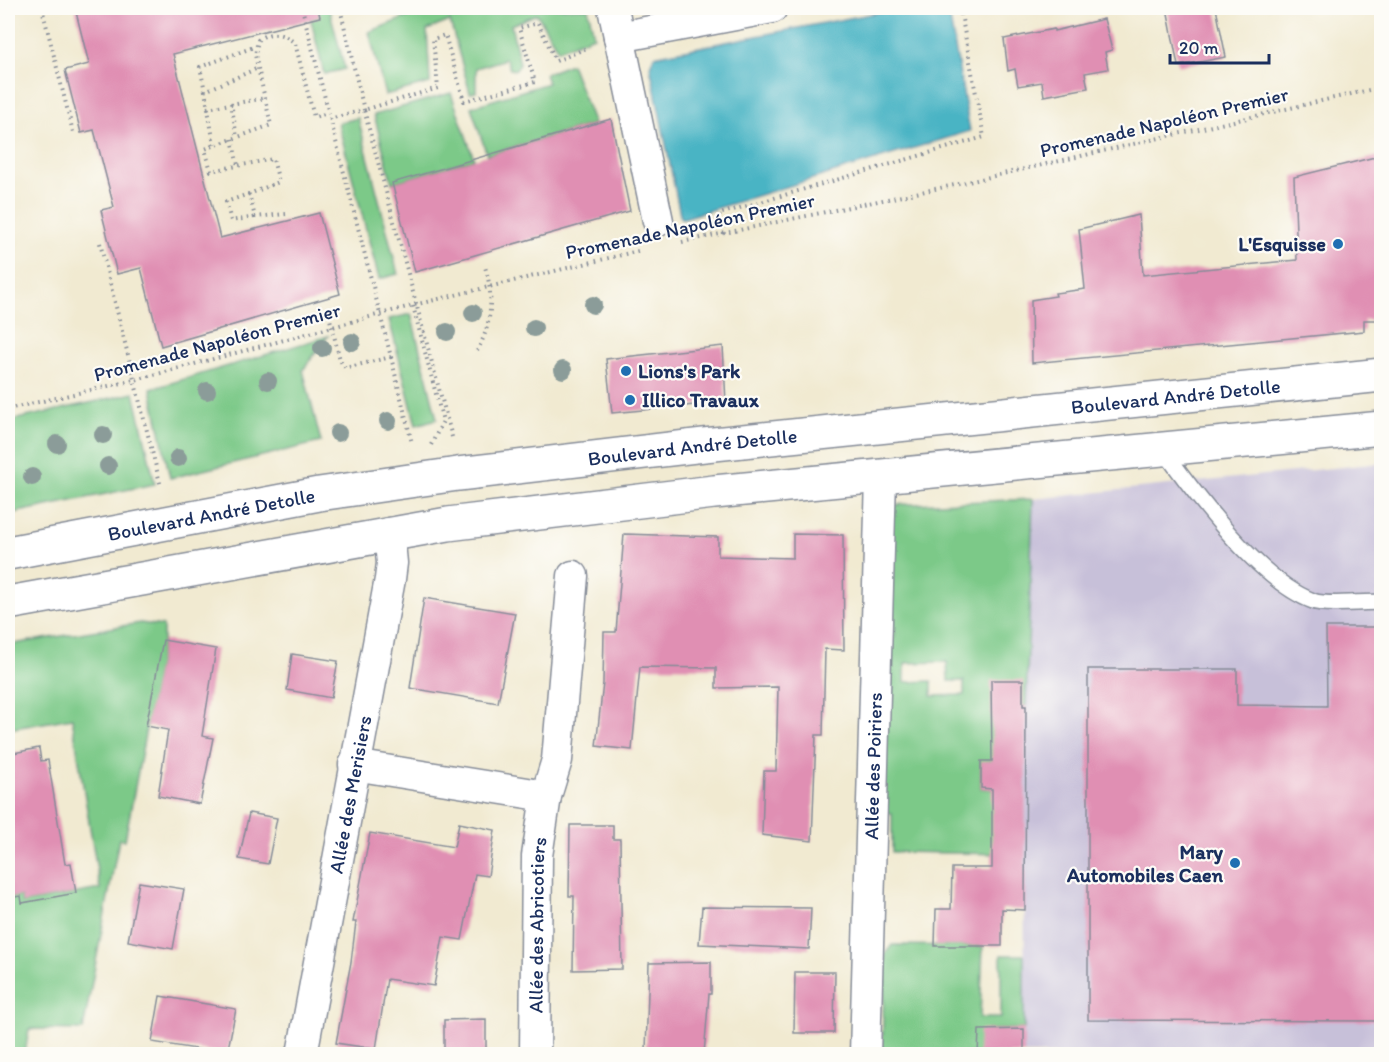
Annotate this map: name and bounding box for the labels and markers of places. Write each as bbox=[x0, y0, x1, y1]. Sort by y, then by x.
place label: L'Esquisse bbox=[1238, 232, 1326, 257]
marker: L'Esquisse bbox=[1331, 237, 1345, 251]
place label: Lions's Park bbox=[638, 359, 741, 383]
marker: Lions's Park bbox=[619, 364, 633, 378]
place label: Illico Travaux bbox=[642, 388, 760, 412]
marker: Illico Travaux bbox=[623, 393, 637, 407]
place label: Mary Automobiles Caen bbox=[1066, 840, 1224, 887]
marker: Mary Automobiles Caen bbox=[1228, 856, 1242, 870]

